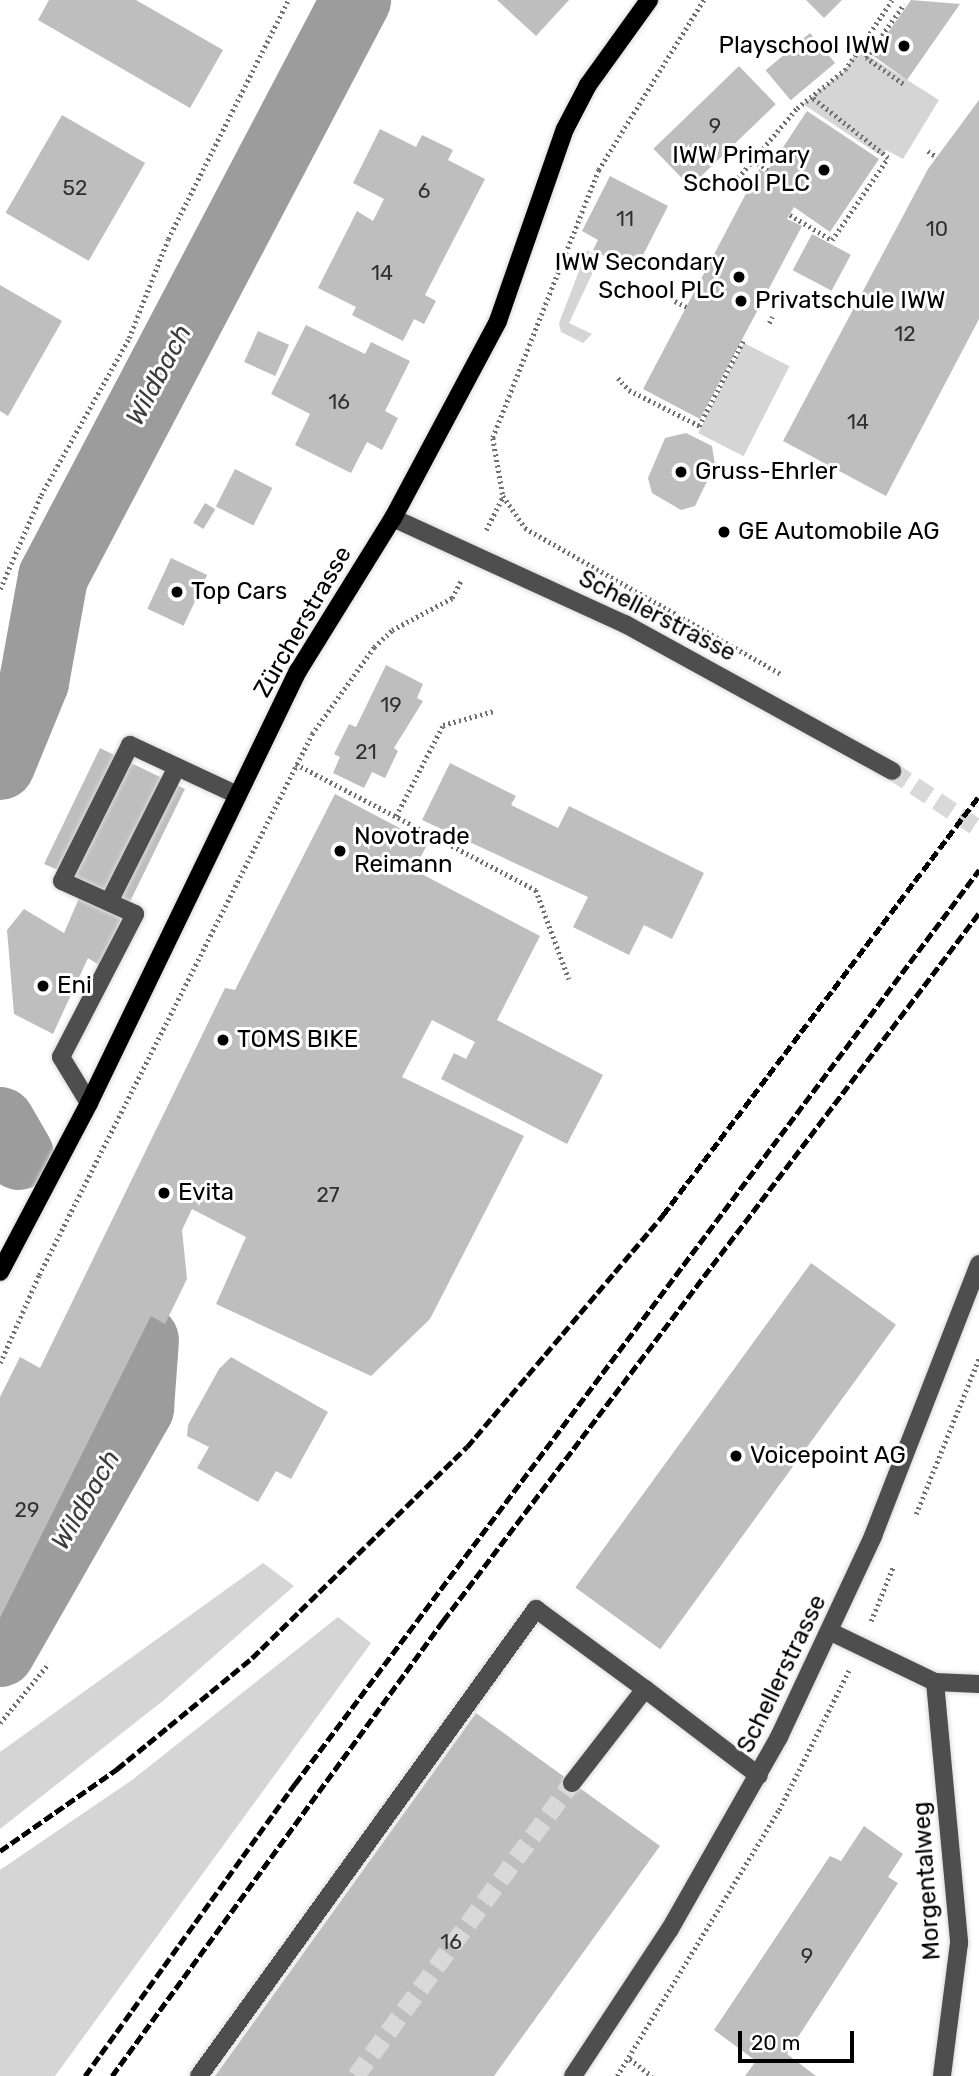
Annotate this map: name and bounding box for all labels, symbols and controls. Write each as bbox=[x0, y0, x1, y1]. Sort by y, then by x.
place label: Playschool IWW bbox=[719, 32, 890, 60]
marker: Playschool IWW bbox=[896, 38, 912, 54]
house number: 9 bbox=[709, 113, 721, 139]
place label: IWW Primary School PLC bbox=[672, 142, 810, 198]
marker: IWW Primary School PLC bbox=[816, 162, 832, 178]
house number: 52 bbox=[63, 175, 87, 201]
house number: 6 bbox=[418, 178, 430, 204]
house number: 11 bbox=[616, 206, 634, 232]
house number: 10 bbox=[926, 216, 948, 242]
place label: IWW Secondary School PLC bbox=[554, 249, 725, 305]
house number: 14 bbox=[371, 260, 393, 286]
marker: IWW Secondary School PLC bbox=[731, 269, 747, 285]
place label: Privatschule IWW bbox=[755, 287, 945, 315]
marker: Privatschule IWW bbox=[733, 293, 749, 309]
water label: Wildbach bbox=[120, 319, 198, 431]
house number: 12 bbox=[894, 321, 916, 347]
house number: 16 bbox=[328, 389, 350, 415]
house number: 14 bbox=[847, 409, 869, 435]
place label: Gruss-Ehrler bbox=[695, 458, 837, 486]
marker: Gruss-Ehrler bbox=[673, 464, 689, 480]
place label: GE Automobile AG bbox=[738, 518, 941, 546]
marker: GE Automobile AG bbox=[716, 524, 732, 540]
street label: Zürcherstrasse bbox=[248, 541, 358, 703]
street label: Schellerstrasse bbox=[574, 564, 740, 668]
place label: Top Cars bbox=[191, 578, 287, 606]
marker: Top Cars bbox=[169, 584, 185, 600]
house number: 19 bbox=[380, 692, 402, 718]
house number: 21 bbox=[355, 739, 377, 765]
place label: Novotrade Reimann bbox=[354, 823, 470, 879]
marker: Novotrade Reimann bbox=[332, 843, 348, 859]
place label: Eni bbox=[57, 972, 92, 1000]
marker: Eni bbox=[35, 978, 51, 994]
place label: TOMS BIKE bbox=[237, 1026, 358, 1054]
marker: TOMS BIKE bbox=[215, 1032, 231, 1048]
place label: Evita bbox=[178, 1179, 234, 1207]
house number: 27 bbox=[316, 1182, 340, 1208]
marker: Evita bbox=[156, 1185, 172, 1201]
place label: Voicepoint AG bbox=[750, 1442, 906, 1470]
water label: Wildbach bbox=[45, 1445, 127, 1555]
marker: Voicepoint AG bbox=[728, 1448, 744, 1464]
house number: 29 bbox=[15, 1497, 39, 1523]
street label: Schellerstrasse bbox=[731, 1590, 833, 1758]
street label: Morgentalweg bbox=[907, 1801, 947, 1961]
house number: 16 bbox=[440, 1929, 462, 1955]
house number: 9 bbox=[801, 1943, 813, 1969]
scale bar bbox=[741, 2016, 856, 2060]
text: 20 m bbox=[751, 2030, 800, 2055]

